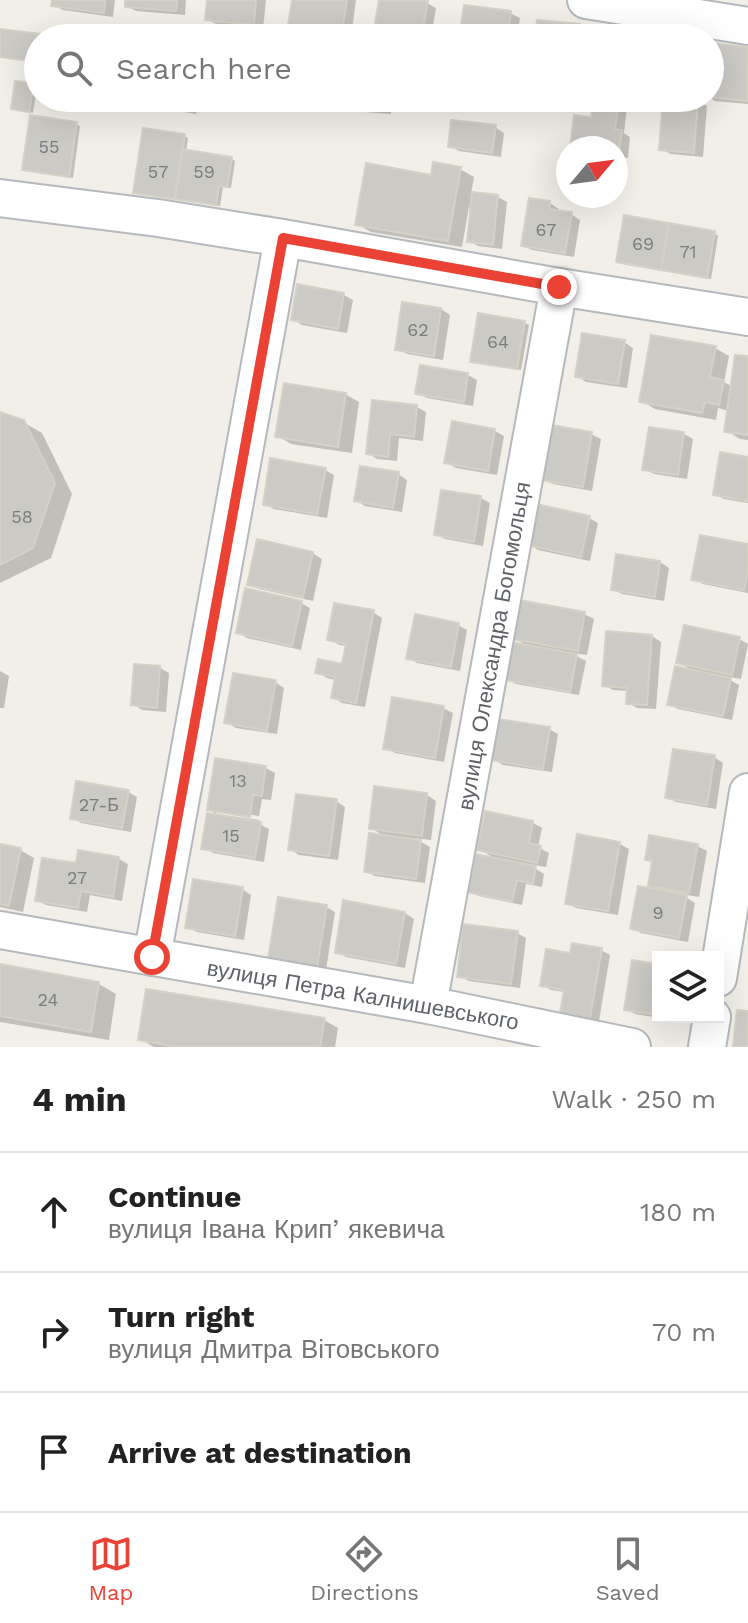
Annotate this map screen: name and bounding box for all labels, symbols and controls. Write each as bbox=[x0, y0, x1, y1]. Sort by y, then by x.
search box bbox=[24, 24, 724, 112]
icon: search bbox=[52, 46, 96, 90]
text: Search here bbox=[116, 51, 292, 86]
house number: 55 bbox=[39, 136, 59, 157]
north arrow bbox=[556, 136, 628, 208]
house number: 57 bbox=[148, 161, 168, 182]
house number: 59 bbox=[193, 161, 215, 182]
house number: 67 bbox=[536, 219, 556, 240]
house number: 69 bbox=[632, 233, 654, 254]
house number: 71 bbox=[679, 241, 697, 262]
route end bbox=[541, 269, 577, 305]
house number: 62 bbox=[407, 319, 429, 340]
house number: 64 bbox=[487, 331, 509, 352]
street label: вулиця Олександра Богомольця bbox=[453, 480, 535, 812]
house number: 58 bbox=[11, 506, 33, 527]
house number: 13 bbox=[229, 770, 247, 791]
house number: 27-Б bbox=[79, 794, 119, 815]
house number: 15 bbox=[222, 825, 240, 846]
house number: 27 bbox=[67, 867, 87, 888]
house number: 9 bbox=[652, 902, 664, 923]
route start bbox=[134, 939, 170, 975]
map controls bbox=[652, 951, 724, 1023]
button: layers bbox=[652, 951, 724, 1023]
street label: вулиця Петра Калнишевського bbox=[205, 955, 521, 1035]
house number: 24 bbox=[38, 989, 58, 1010]
text: 4 min bbox=[32, 1079, 127, 1119]
text: Walk · 250 m bbox=[551, 1084, 716, 1114]
text: Continue bbox=[108, 1179, 241, 1214]
icon: ahead bbox=[32, 1190, 76, 1234]
text: 180 m bbox=[640, 1197, 716, 1227]
text: вулиця Івана Крипʼякевича bbox=[108, 1214, 444, 1244]
text: Turn right bbox=[108, 1299, 254, 1334]
icon: right bbox=[32, 1310, 76, 1354]
text: 70 m bbox=[652, 1317, 716, 1347]
text: вулиця Дмитра Вітовського bbox=[108, 1334, 440, 1364]
icon: arrive bbox=[32, 1430, 76, 1474]
text: Arrive at destination bbox=[108, 1435, 412, 1470]
tab: Map bbox=[88, 1532, 133, 1605]
tab: Directions bbox=[310, 1532, 419, 1605]
tab: Saved bbox=[596, 1532, 660, 1605]

